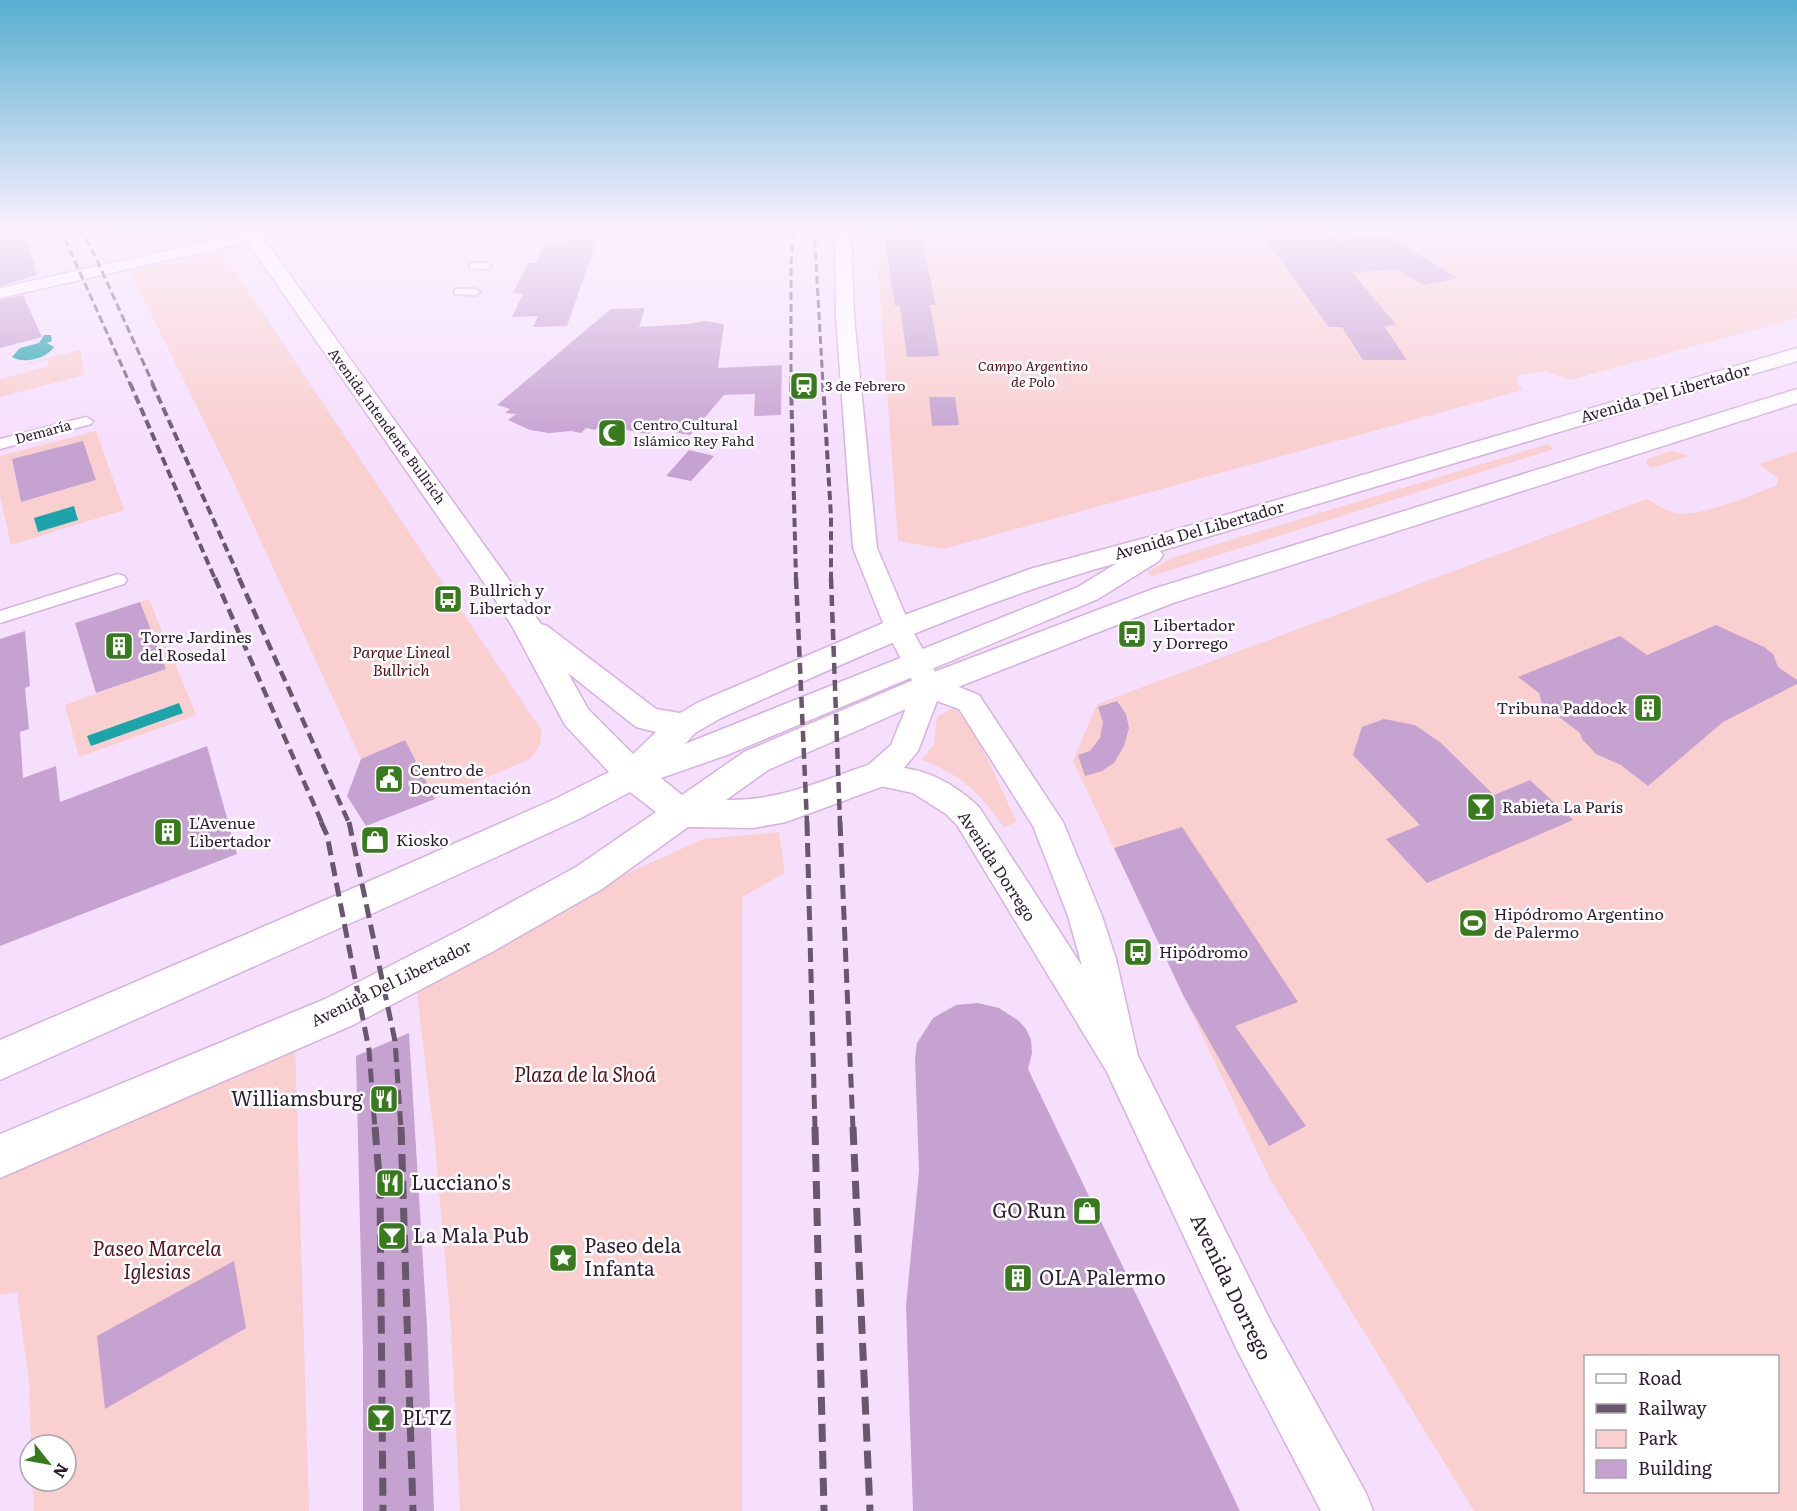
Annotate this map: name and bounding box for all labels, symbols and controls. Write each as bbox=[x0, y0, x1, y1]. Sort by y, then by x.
street label: Avenida Intendente Bullrich bbox=[324, 343, 451, 507]
park label: Campo Argentino de Polo bbox=[978, 355, 1088, 391]
street label: Avenida Del Libertador bbox=[1577, 356, 1753, 428]
station icon: 3 de Febrero bbox=[788, 370, 820, 402]
place label: 3 de Febrero bbox=[825, 375, 905, 395]
street label: Demaría bbox=[12, 414, 74, 448]
place label: Centro Cultural Islámico Rey Fahd bbox=[633, 414, 755, 450]
mosque icon: Centro Cultural Islámico Rey Fahd bbox=[596, 417, 628, 449]
street label: Avenida Del Libertador bbox=[1111, 493, 1287, 565]
place label: Bullrich y Libertador bbox=[469, 577, 551, 619]
bus stop icon: Bullrich y Libertador bbox=[432, 583, 464, 615]
place label: Libertador y Dorrego bbox=[1153, 612, 1235, 654]
bus stop icon: Libertador y Dorrego bbox=[1116, 618, 1148, 650]
place label: Torre Jardines del Rosedal bbox=[140, 624, 251, 666]
building icon: Torre Jardines del Rosedal bbox=[103, 630, 135, 662]
park label: Parque Lineal Bullrich bbox=[352, 639, 451, 681]
building icon: Tribuna Paddock bbox=[1632, 692, 1664, 724]
place label: Tribuna Paddock bbox=[1496, 695, 1627, 719]
place label: Centro de Documentación bbox=[410, 757, 532, 799]
public building icon: Centro de Documentación bbox=[373, 763, 405, 795]
bar icon: Rabieta La París bbox=[1465, 791, 1497, 823]
place label: Rabieta La París bbox=[1502, 794, 1623, 818]
street label: Avenida Dorrego bbox=[953, 805, 1043, 926]
place label: L'Avenue Libertador bbox=[189, 810, 271, 852]
building icon: L'Avenue Libertador bbox=[152, 816, 184, 848]
shop icon: Kiosko bbox=[359, 824, 391, 856]
place label: Kiosko bbox=[396, 827, 449, 851]
place label: Hipódromo Argentino de Palermo bbox=[1494, 901, 1664, 943]
sports icon: Hipódromo Argentino de Palermo bbox=[1457, 907, 1489, 939]
street label: Avenida Del Libertador bbox=[306, 933, 475, 1031]
bus stop icon: Hipódromo bbox=[1122, 936, 1154, 968]
place label: Hipódromo bbox=[1159, 939, 1248, 963]
park label: Plaza de la Shoá bbox=[514, 1058, 657, 1088]
place label: Williamsburg bbox=[231, 1082, 364, 1112]
restaurant icon: Williamsburg bbox=[368, 1083, 400, 1115]
place label: Lucciano's bbox=[411, 1166, 511, 1196]
restaurant icon: Lucciano's bbox=[374, 1167, 406, 1199]
place label: GO Run bbox=[992, 1194, 1066, 1224]
shop icon: GO Run bbox=[1071, 1195, 1103, 1227]
street label: Avenida Dorrego bbox=[1184, 1208, 1281, 1364]
place label: La Mala Pub bbox=[413, 1219, 529, 1249]
bar icon: La Mala Pub bbox=[376, 1220, 408, 1252]
place label: Paseo dela Infanta bbox=[584, 1229, 682, 1282]
park label: Paseo Marcela Iglesias bbox=[92, 1232, 222, 1285]
place icon: Paseo dela Infanta bbox=[547, 1242, 579, 1274]
place label: OLA Palermo bbox=[1039, 1261, 1166, 1291]
building icon: OLA Palermo bbox=[1002, 1262, 1034, 1294]
legend bbox=[1584, 1355, 1779, 1493]
text: Road bbox=[1638, 1364, 1682, 1391]
text: Railway bbox=[1638, 1394, 1707, 1421]
place label: PLTZ bbox=[402, 1401, 452, 1431]
bar icon: PLTZ bbox=[365, 1402, 397, 1434]
text: Park bbox=[1638, 1424, 1679, 1451]
north arrow bbox=[18, 1433, 78, 1493]
text: Building bbox=[1638, 1454, 1713, 1481]
text: N bbox=[48, 1459, 75, 1483]

